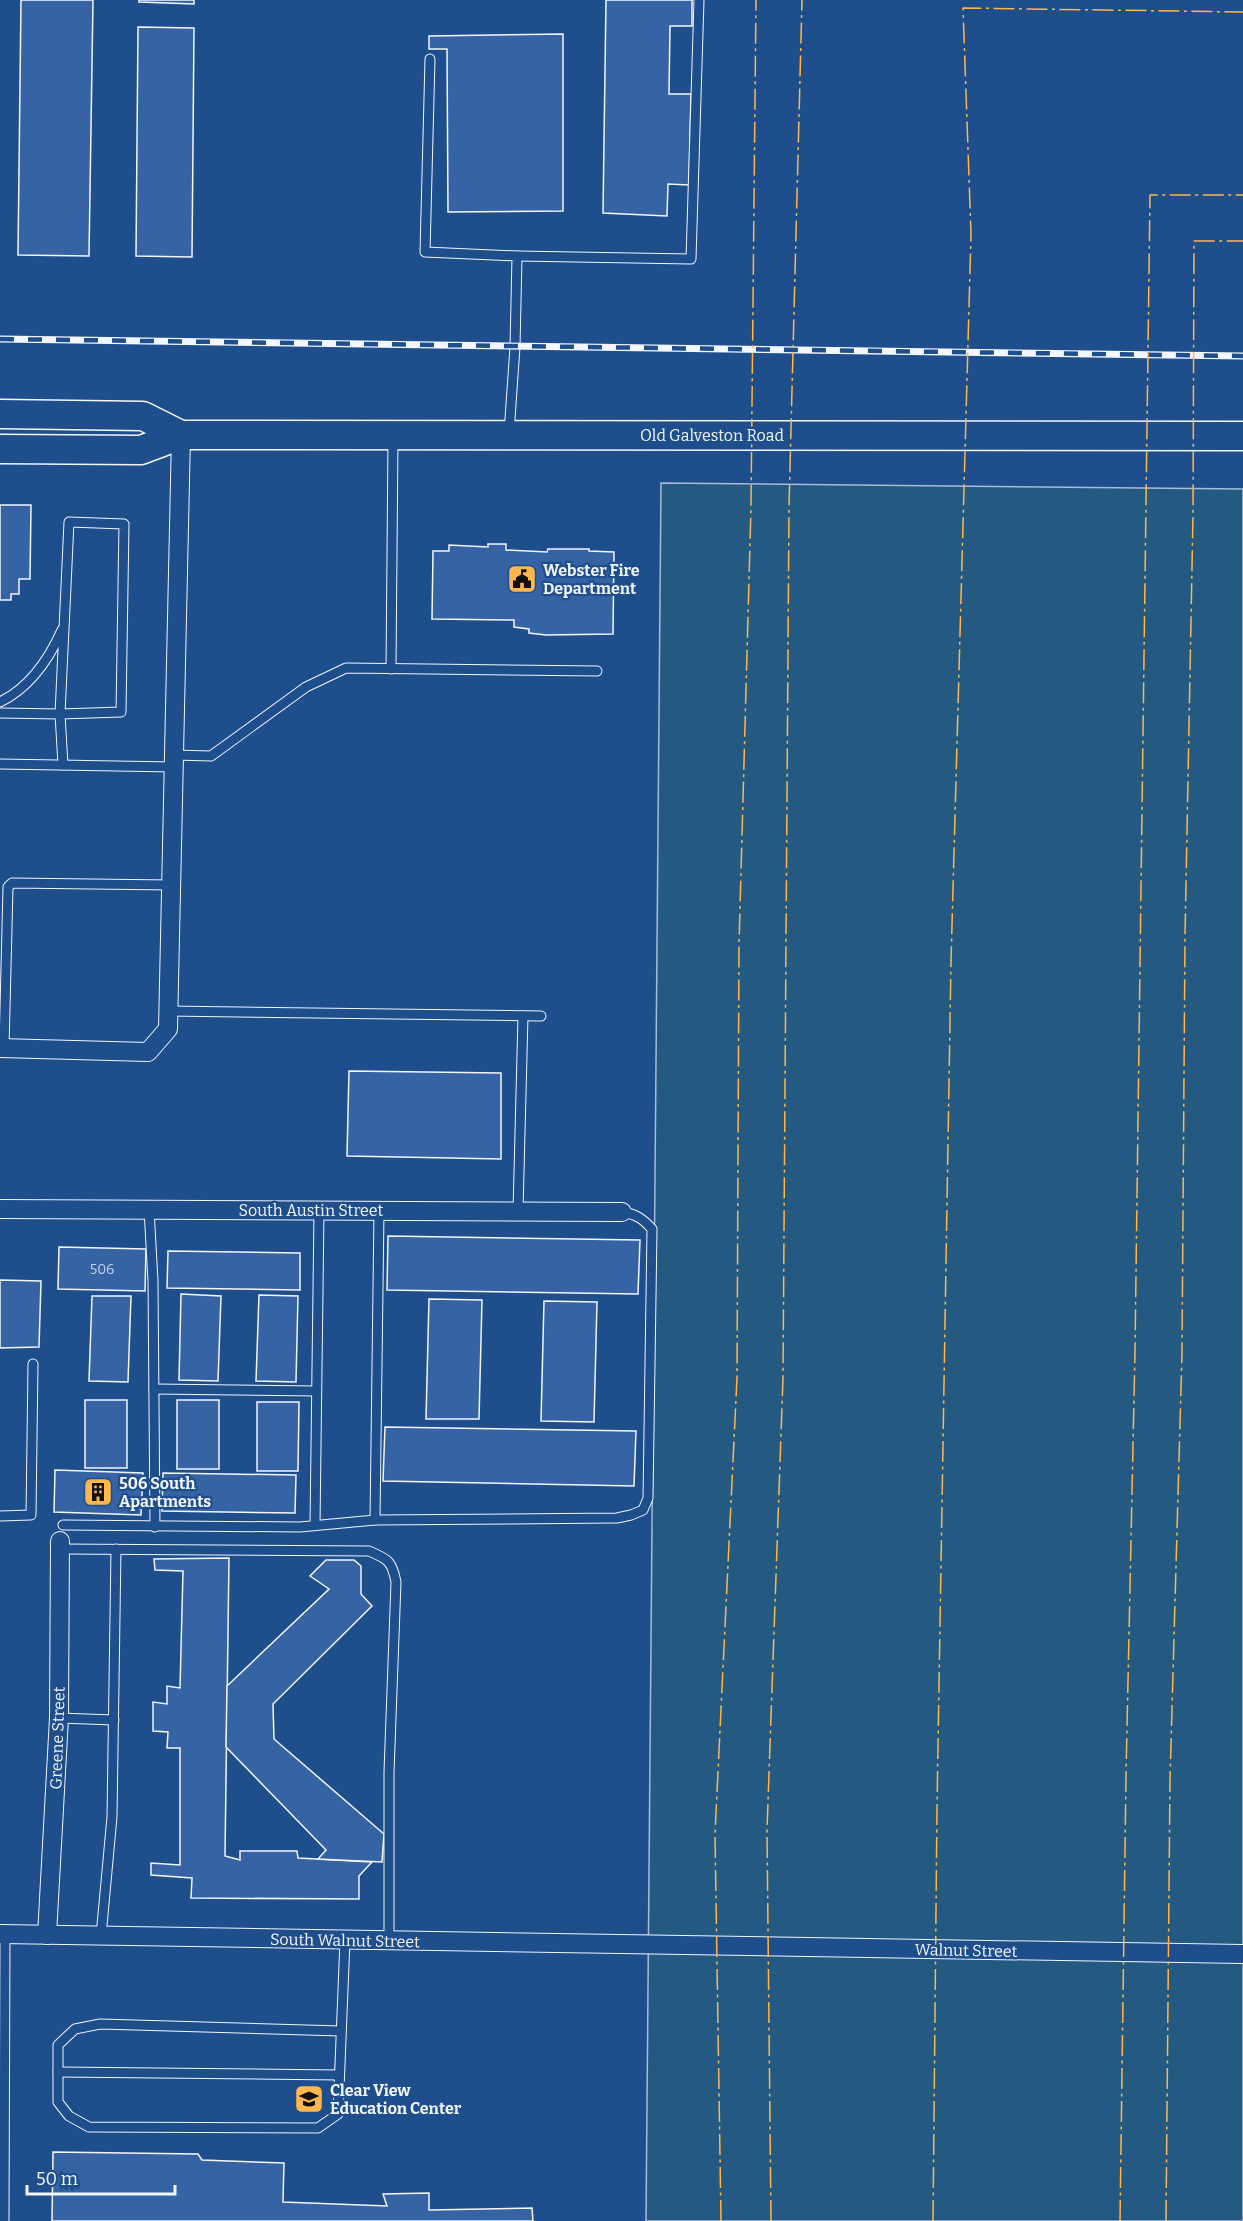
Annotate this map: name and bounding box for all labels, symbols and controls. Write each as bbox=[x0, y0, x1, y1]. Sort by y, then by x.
street label: Old Galveston Road bbox=[640, 426, 785, 445]
place label: Webster Fire Department bbox=[543, 561, 640, 598]
public building icon: Webster Fire Department bbox=[506, 563, 538, 595]
street label: South Austin Street bbox=[239, 1201, 384, 1220]
house number: 506 bbox=[90, 1261, 114, 1278]
place label: 506 South Apartments bbox=[119, 1474, 211, 1511]
building icon: 506 South Apartments bbox=[82, 1476, 114, 1508]
street label: Greene Street bbox=[46, 1686, 69, 1790]
street label: South Walnut Street bbox=[270, 1930, 420, 1951]
street label: Walnut Street bbox=[915, 1940, 1018, 1961]
place label: Clear View Education Center bbox=[330, 2081, 462, 2118]
school or university icon: Clear View Education Center bbox=[293, 2083, 325, 2115]
scale bar bbox=[27, 2158, 176, 2196]
text: 50 m bbox=[36, 2168, 78, 2190]

